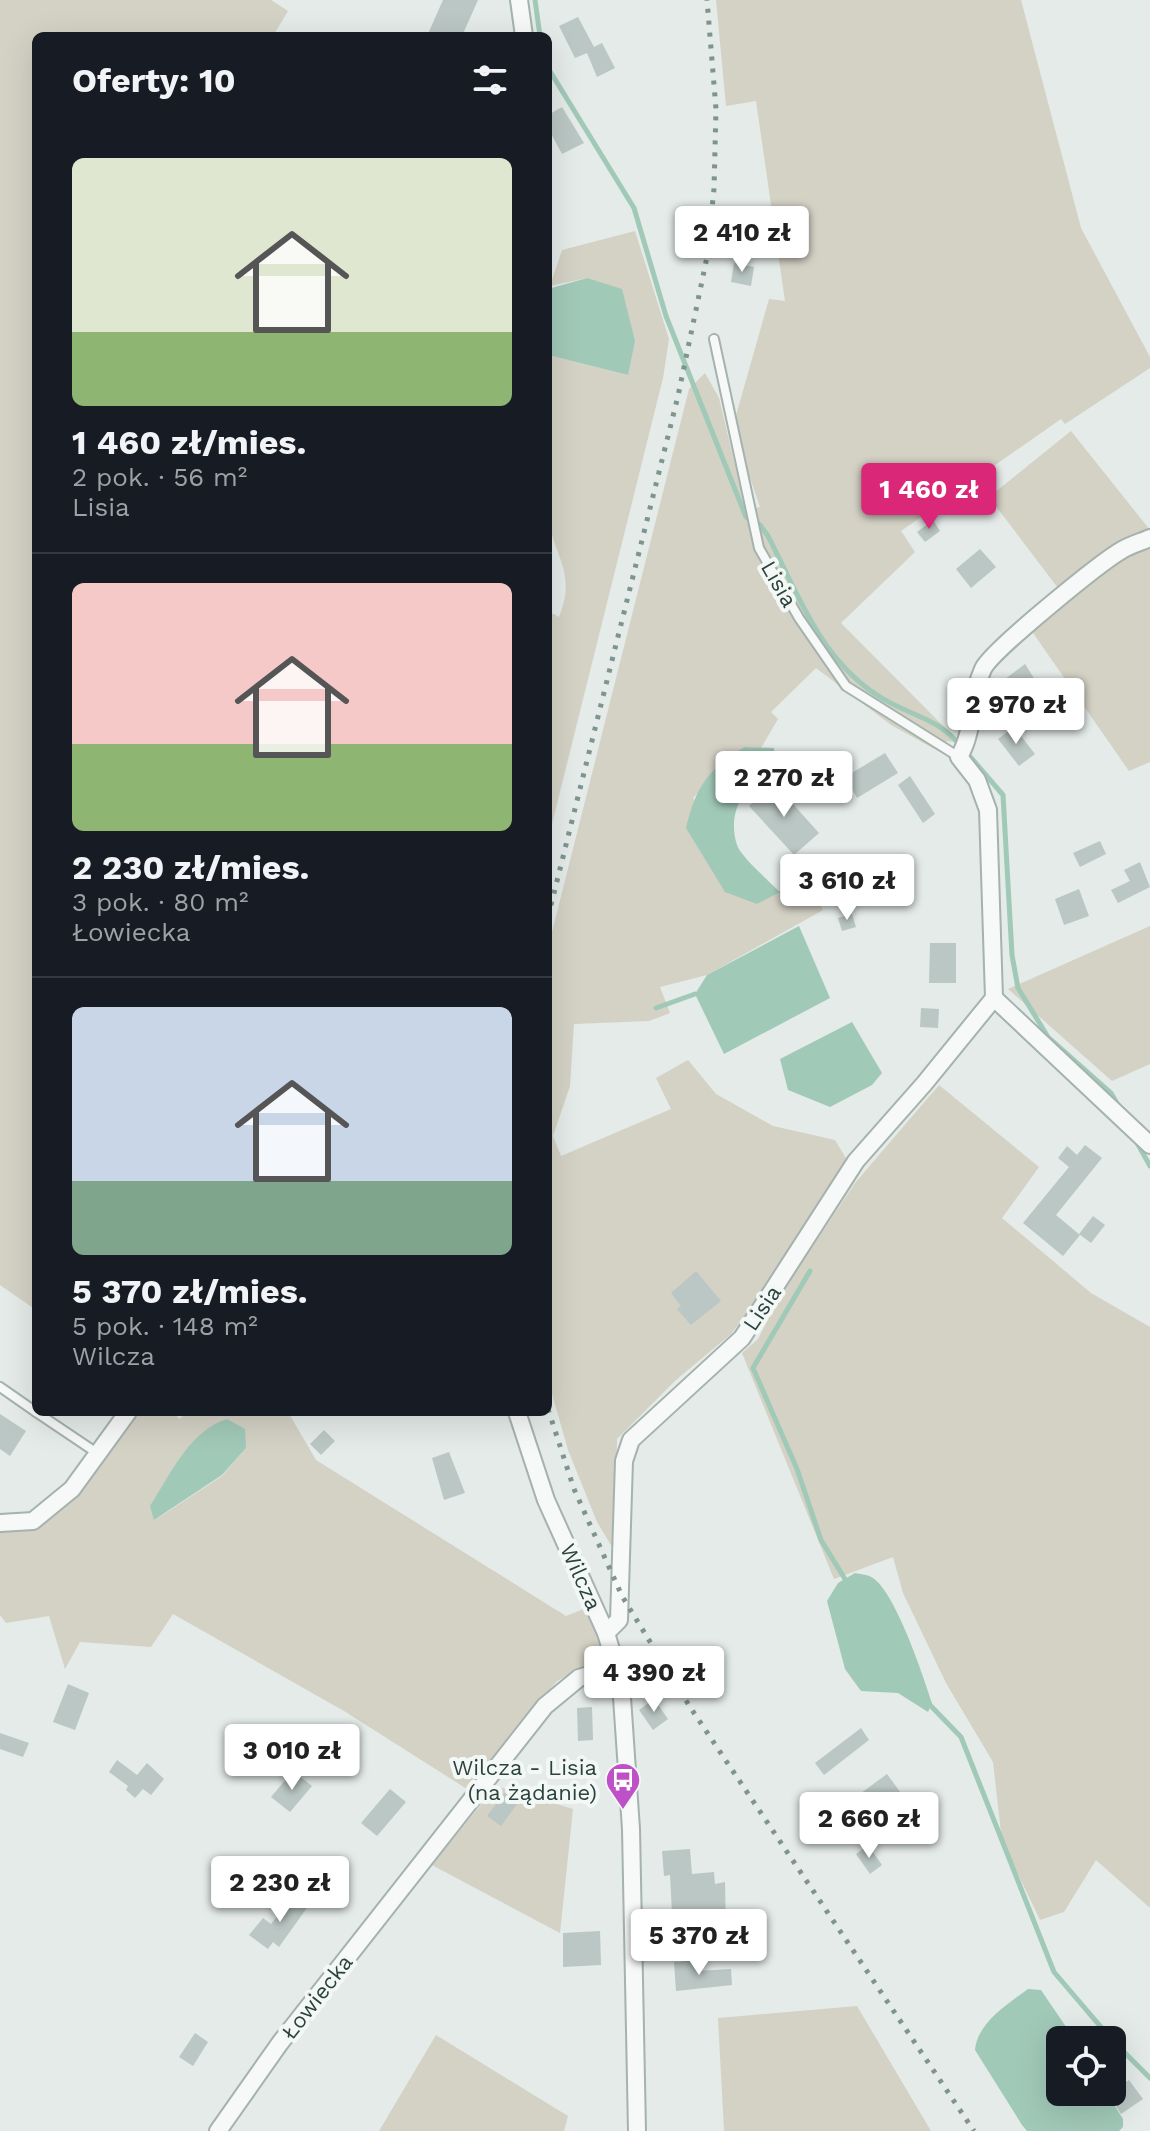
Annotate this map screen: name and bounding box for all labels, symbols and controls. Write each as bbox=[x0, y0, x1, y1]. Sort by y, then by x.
icon: filters bbox=[468, 58, 512, 102]
text: Oferty: 10 bbox=[72, 60, 236, 100]
pin: 2 410 zł bbox=[659, 206, 825, 274]
icon: home bbox=[220, 210, 364, 354]
text: 2 410 zł bbox=[693, 217, 791, 247]
text: 1 460 zł/mies. bbox=[72, 422, 306, 462]
text: 2 pok. · 56 m² bbox=[72, 462, 247, 492]
pin: 1 460 zł bbox=[846, 463, 1012, 531]
text: 1 460 zł bbox=[879, 474, 979, 504]
text: Lisia bbox=[72, 492, 130, 522]
street label: Lisia bbox=[756, 557, 802, 611]
icon: home bbox=[220, 635, 364, 779]
pin: 2 970 zł bbox=[933, 678, 1099, 746]
text: 2 970 zł bbox=[965, 689, 1067, 719]
pin: 2 270 zł bbox=[701, 751, 867, 819]
text: 2 270 zł bbox=[733, 762, 835, 792]
text: 2 230 zł/mies. bbox=[72, 847, 309, 887]
pin: 3 610 zł bbox=[764, 854, 930, 922]
text: 3 610 zł bbox=[798, 865, 896, 895]
text: 3 pok. · 80 m² bbox=[72, 887, 249, 917]
text: Łowiecka bbox=[72, 917, 191, 947]
icon: home bbox=[220, 1059, 364, 1203]
text: 5 370 zł/mies. bbox=[72, 1271, 308, 1311]
street label: Lisia bbox=[738, 1281, 786, 1335]
text: 5 pok. · 148 m² bbox=[72, 1311, 258, 1341]
text: Wilcza bbox=[72, 1341, 155, 1371]
street label: Wilcza bbox=[555, 1540, 607, 1614]
pin: 4 390 zł bbox=[571, 1646, 737, 1714]
text: 4 390 zł bbox=[602, 1657, 706, 1687]
pin: 3 010 zł bbox=[209, 1724, 375, 1792]
text: 3 010 zł bbox=[243, 1735, 341, 1765]
place label: Wilcza - Lisia (na żądanie) bbox=[452, 1755, 597, 1805]
bus stop icon: Wilcza - Lisia (na żądanie) bbox=[604, 1761, 642, 1811]
pin: 2 660 zł bbox=[786, 1792, 952, 1860]
text: 2 660 zł bbox=[818, 1803, 920, 1833]
pin: 2 230 zł bbox=[197, 1856, 363, 1924]
text: 2 230 zł bbox=[229, 1867, 331, 1897]
pin: 5 370 zł bbox=[616, 1909, 782, 1977]
text: 5 370 zł bbox=[649, 1920, 749, 1950]
street label: Łowiecka bbox=[276, 1950, 358, 2044]
map controls bbox=[1046, 2026, 1126, 2106]
button: locate bbox=[1046, 2026, 1126, 2106]

